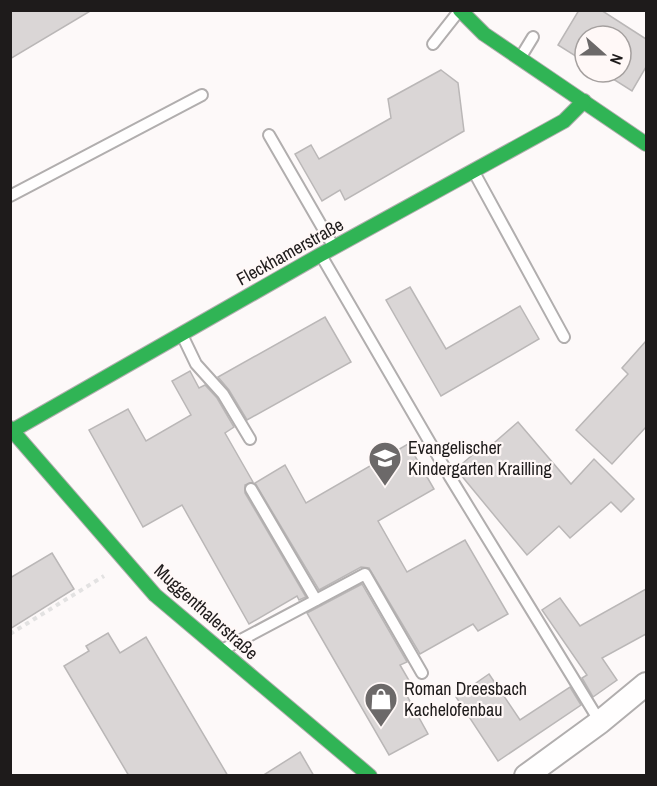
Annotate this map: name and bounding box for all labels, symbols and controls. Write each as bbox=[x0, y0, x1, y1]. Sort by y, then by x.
north arrow bbox=[573, 24, 633, 84]
text: N bbox=[605, 51, 629, 68]
street label: Fleckhamerstraße bbox=[232, 212, 348, 291]
place label: Evangelischer Kindergarten Krailling bbox=[408, 435, 552, 481]
school or university icon: Evangelischer Kindergarten Krailling bbox=[367, 440, 403, 487]
street label: Muggenthalerstraße bbox=[149, 558, 264, 665]
place label: Roman Dreesbach Kachelofenbau bbox=[404, 676, 527, 722]
shop icon: Roman Dreesbach Kachelofenbau bbox=[363, 681, 399, 728]

